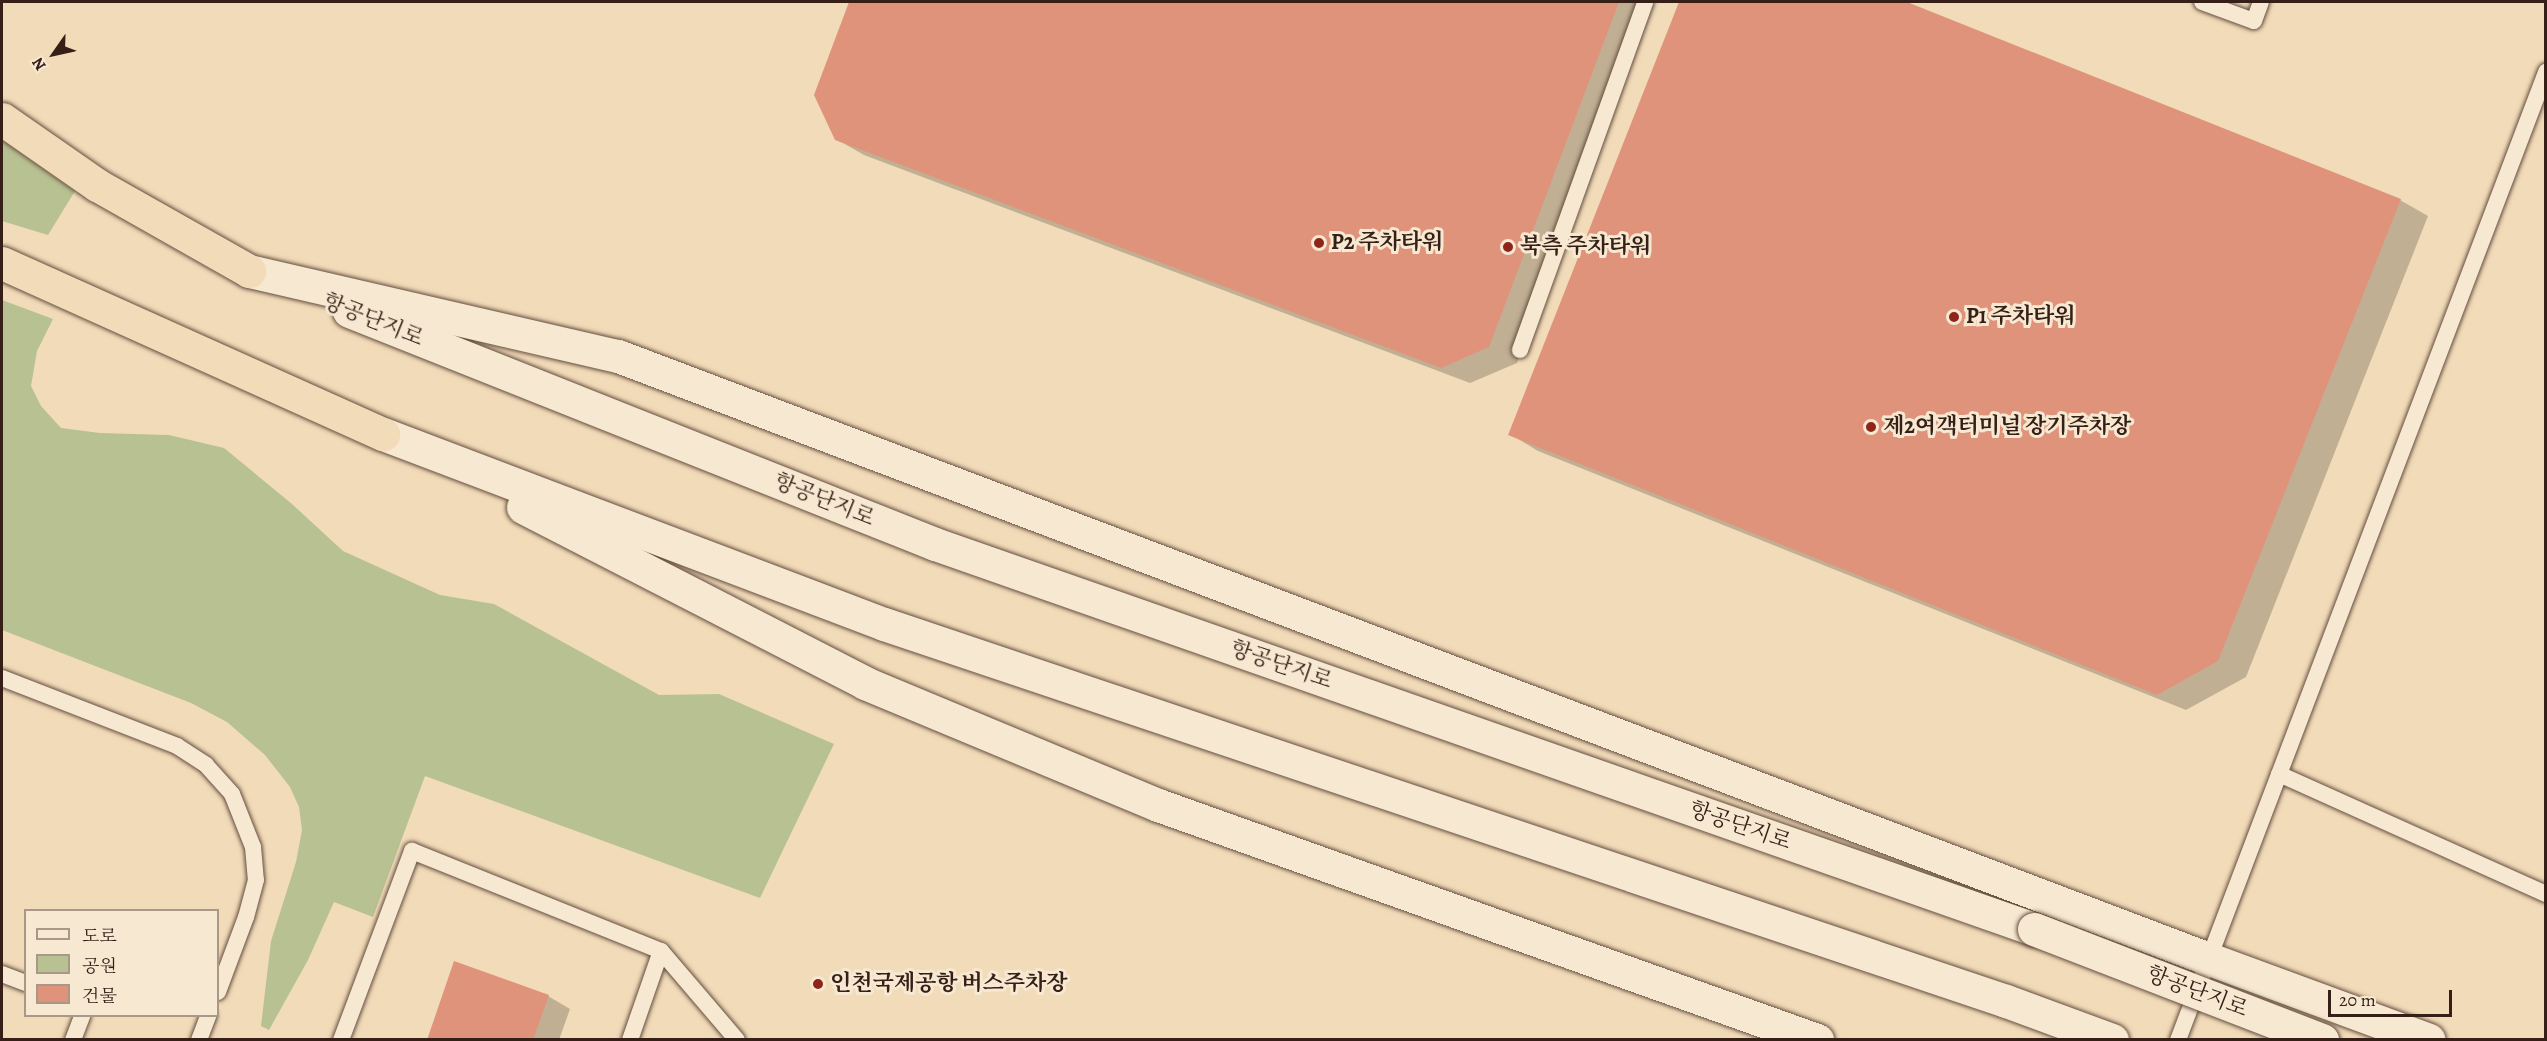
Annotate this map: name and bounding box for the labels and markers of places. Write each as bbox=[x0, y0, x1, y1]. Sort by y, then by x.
place label: P2 주차타워 bbox=[1331, 230, 1443, 256]
place label: 북측 주차타워 bbox=[1520, 234, 1651, 260]
marker: P2 주차타워 bbox=[1312, 236, 1326, 250]
marker: 북측 주차타워 bbox=[1501, 240, 1515, 254]
place label: P1 주차타워 bbox=[1966, 304, 2075, 330]
marker: P1 주차타워 bbox=[1947, 310, 1961, 324]
place label: 제2여객터미널 장기주차장 bbox=[1883, 414, 2131, 440]
marker: 제2여객터미널 장기주차장 bbox=[1864, 420, 1878, 434]
place label: 인천국제공항 버스주차장 bbox=[830, 971, 1068, 997]
marker: 인천국제공항 버스주차장 bbox=[811, 977, 825, 991]

